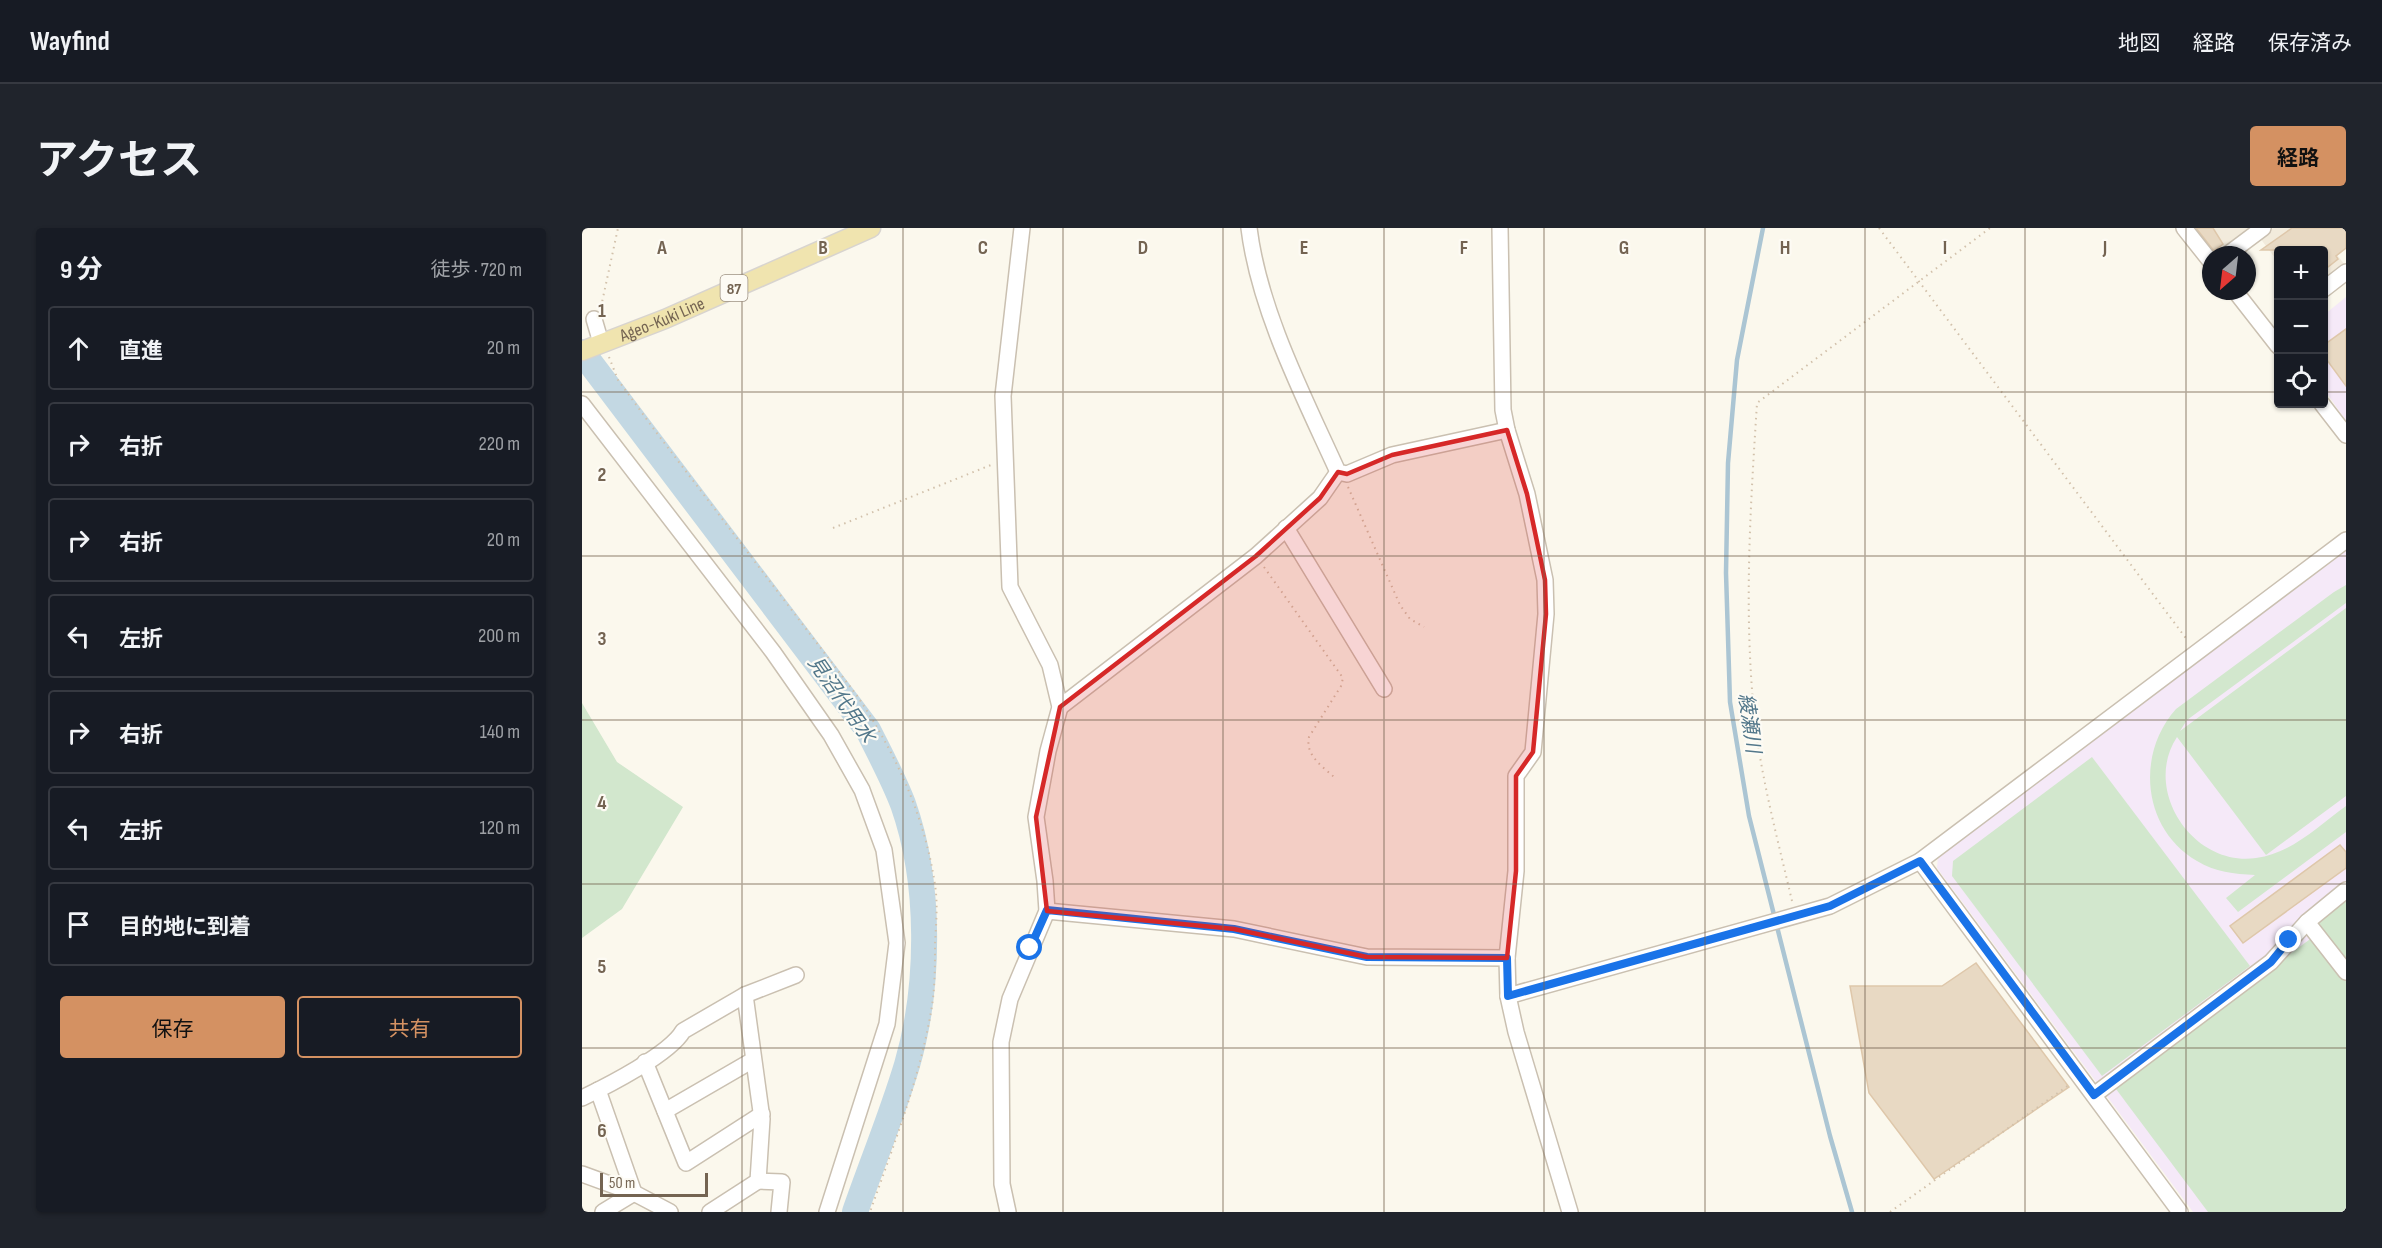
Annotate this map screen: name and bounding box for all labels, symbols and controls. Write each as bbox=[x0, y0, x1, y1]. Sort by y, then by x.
text: Wayfind bbox=[30, 25, 110, 58]
text: 地図 bbox=[2118, 31, 2160, 56]
text: 経路 bbox=[2193, 31, 2235, 56]
text: 保存済み bbox=[2268, 31, 2352, 56]
button: 経路 bbox=[2250, 126, 2346, 186]
text: アクセス bbox=[36, 136, 202, 187]
text: A bbox=[656, 236, 667, 260]
text: B bbox=[818, 236, 828, 260]
text: C bbox=[978, 236, 988, 260]
text: D bbox=[1138, 236, 1148, 260]
text: E bbox=[1300, 236, 1308, 260]
text: F bbox=[1460, 236, 1468, 260]
text: G bbox=[1619, 236, 1629, 260]
text: H bbox=[1780, 236, 1790, 260]
text: I bbox=[1943, 236, 1947, 260]
text: J bbox=[2102, 236, 2107, 260]
north arrow bbox=[2202, 246, 2256, 300]
map controls bbox=[2274, 246, 2328, 408]
button: + bbox=[2274, 246, 2328, 300]
text: 9 分 bbox=[60, 255, 102, 286]
text: 徒歩 · 720 m bbox=[431, 258, 522, 282]
road number: 87 bbox=[720, 275, 748, 301]
street label: Ageo-Kuki Line bbox=[616, 293, 708, 347]
text: 1 bbox=[598, 299, 606, 323]
button: − bbox=[2274, 300, 2328, 354]
icon: ahead bbox=[62, 332, 95, 365]
text: 20 m bbox=[487, 336, 520, 360]
text: 直進 bbox=[119, 338, 163, 365]
button: locate bbox=[2274, 354, 2328, 408]
icon: right bbox=[62, 428, 95, 461]
text: 220 m bbox=[479, 432, 520, 456]
text: 右折 bbox=[119, 434, 163, 461]
text: 2 bbox=[598, 463, 606, 487]
icon: right bbox=[62, 524, 95, 557]
text: 20 m bbox=[487, 528, 520, 552]
text: 右折 bbox=[119, 530, 163, 557]
icon: left bbox=[62, 620, 95, 653]
text: 200 m bbox=[478, 624, 520, 648]
text: 左折 bbox=[119, 626, 163, 653]
text: 3 bbox=[598, 627, 607, 651]
water label: 見沼代用水 bbox=[803, 652, 881, 749]
water label: 綾瀬川 bbox=[1733, 692, 1765, 756]
icon: right bbox=[62, 716, 95, 749]
text: 140 m bbox=[480, 720, 520, 744]
text: 右折 bbox=[119, 722, 163, 749]
text: 4 bbox=[597, 791, 607, 815]
icon: left bbox=[62, 812, 95, 845]
text: 120 m bbox=[480, 816, 520, 840]
text: 左折 bbox=[119, 818, 163, 845]
icon: arrive bbox=[62, 908, 95, 941]
text: 目的地に到着 bbox=[119, 914, 251, 941]
route end bbox=[2275, 926, 2301, 952]
route start bbox=[1016, 934, 1042, 960]
text: 5 bbox=[598, 955, 607, 979]
button: 保存 bbox=[60, 996, 285, 1058]
button: 共有 bbox=[297, 996, 522, 1058]
text: 6 bbox=[597, 1119, 607, 1143]
scale bar bbox=[600, 1170, 708, 1198]
text: 50 m bbox=[609, 1174, 635, 1193]

